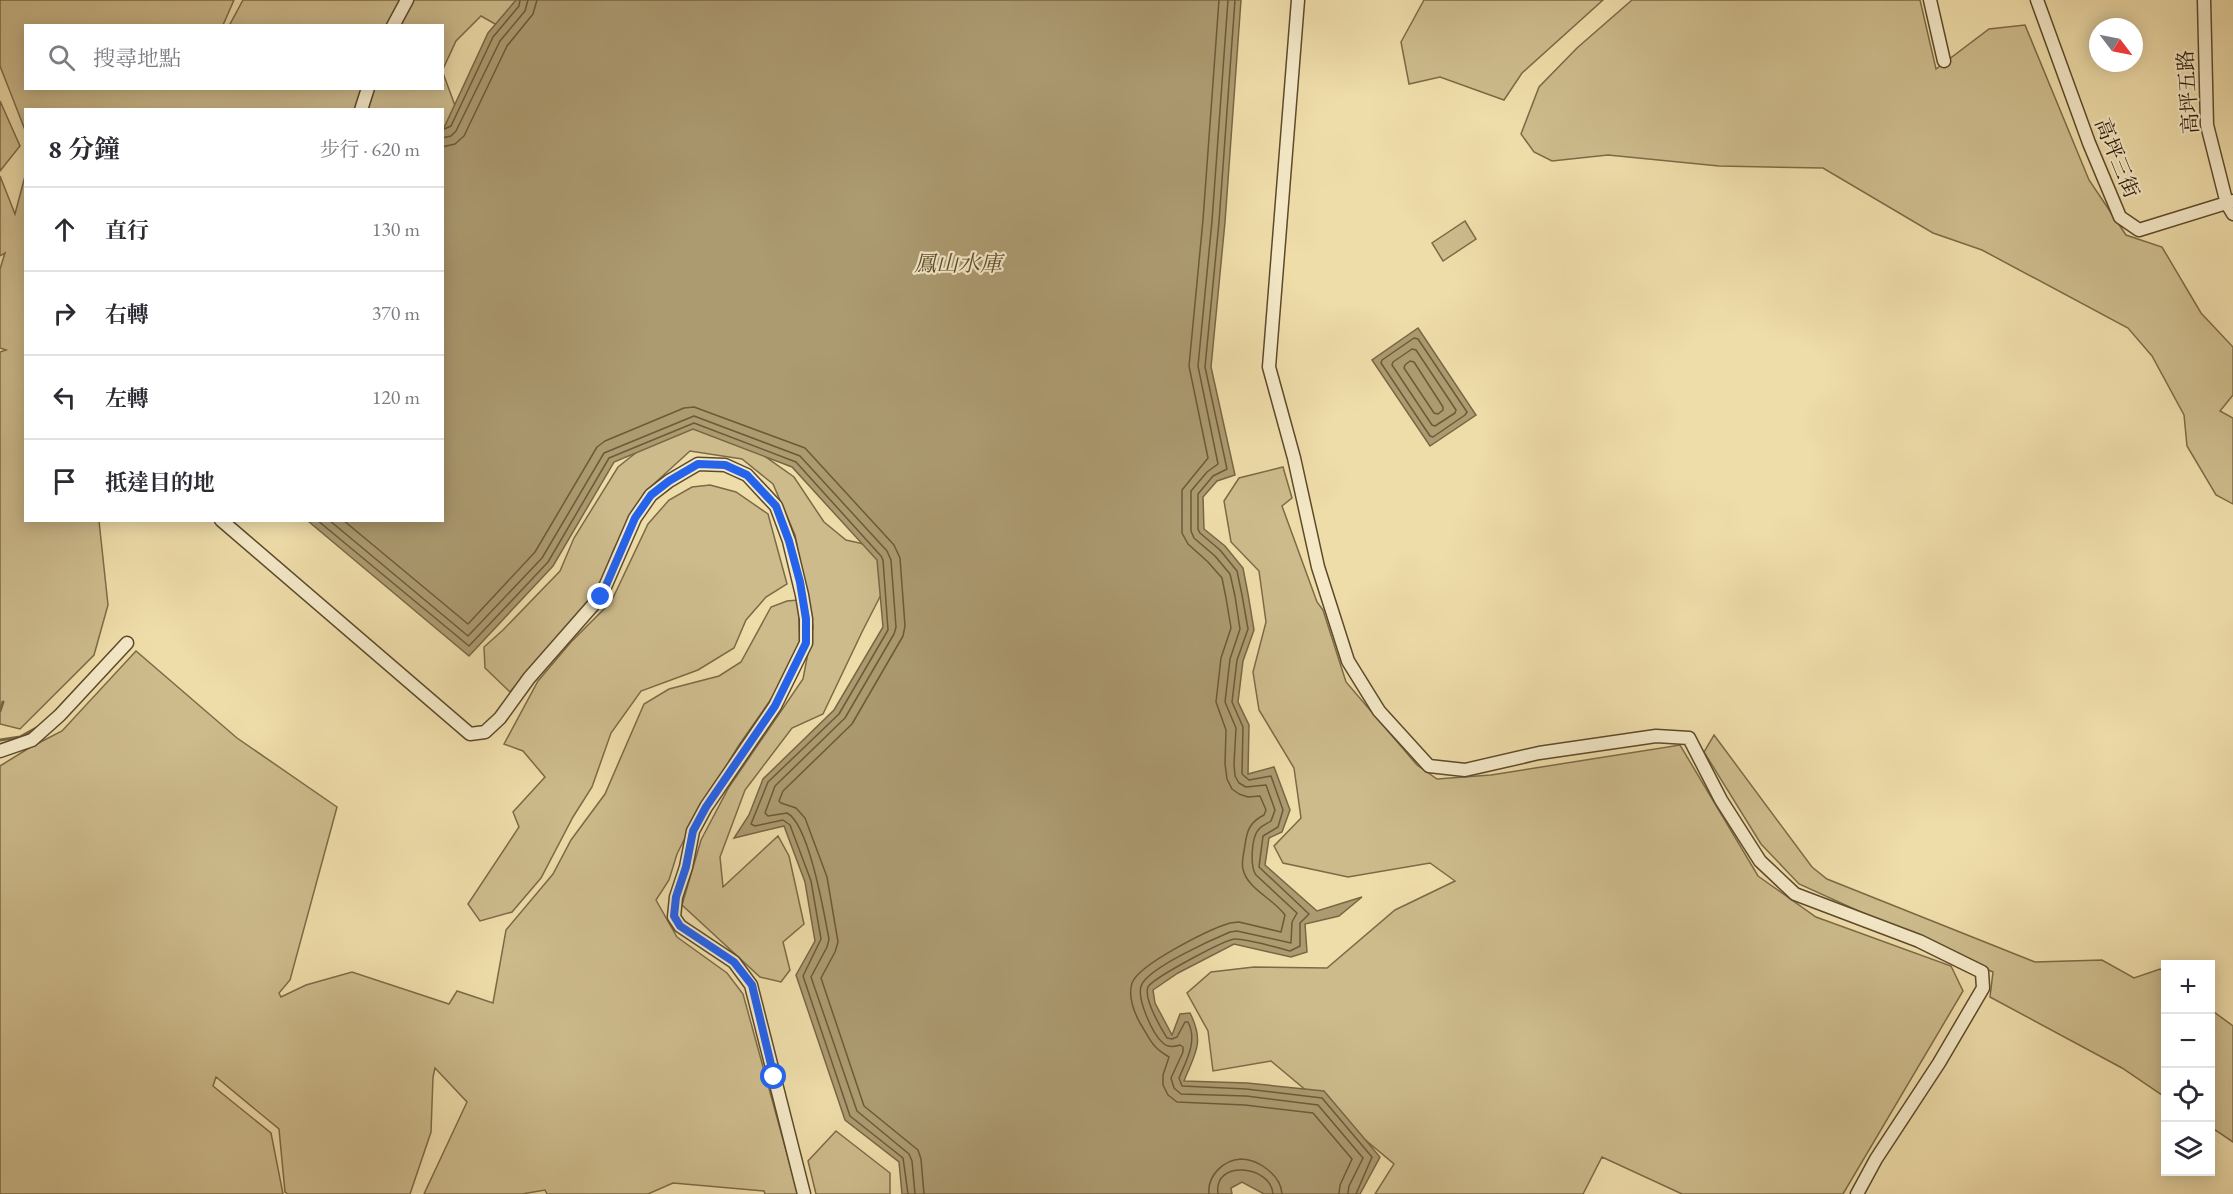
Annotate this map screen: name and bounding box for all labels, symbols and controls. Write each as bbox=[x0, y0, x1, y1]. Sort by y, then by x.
north arrow bbox=[2089, 18, 2143, 72]
search box bbox=[24, 24, 444, 90]
icon: search bbox=[45, 41, 78, 74]
text: 搜尋地點 bbox=[93, 44, 181, 73]
street label: 高坪五路 bbox=[2171, 49, 2204, 135]
street label: 高坪三街 bbox=[2089, 114, 2146, 202]
text: 8 分鐘 bbox=[48, 132, 120, 166]
text: 步行 · 620 m bbox=[320, 136, 420, 162]
icon: ahead bbox=[48, 213, 81, 246]
text: 直行 bbox=[105, 216, 149, 245]
text: 130 m bbox=[372, 216, 420, 242]
water label: 鳳山水庫 bbox=[914, 249, 1005, 278]
icon: right bbox=[48, 297, 81, 330]
text: 右轉 bbox=[105, 300, 149, 329]
text: 370 m bbox=[372, 300, 420, 326]
icon: left bbox=[48, 381, 81, 414]
text: 左轉 bbox=[105, 384, 149, 413]
text: 120 m bbox=[372, 384, 420, 410]
icon: arrive bbox=[48, 465, 81, 498]
text: 抵達目的地 bbox=[105, 468, 215, 497]
route end bbox=[587, 583, 613, 609]
map controls bbox=[2161, 960, 2215, 1176]
button: + bbox=[2161, 960, 2215, 1014]
button: − bbox=[2161, 1014, 2215, 1068]
route start bbox=[760, 1063, 786, 1089]
button: locate bbox=[2161, 1068, 2215, 1122]
button: layers bbox=[2161, 1122, 2215, 1176]

